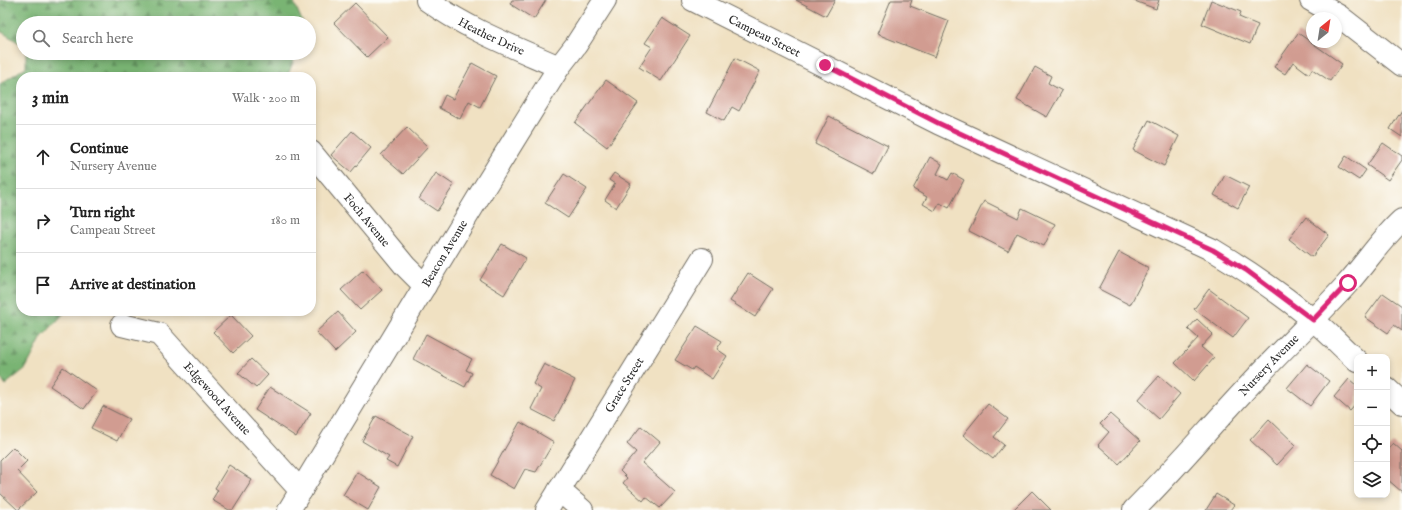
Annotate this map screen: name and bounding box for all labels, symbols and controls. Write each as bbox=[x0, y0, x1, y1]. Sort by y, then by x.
street label: Campeau Street bbox=[726, 12, 803, 61]
north arrow bbox=[1306, 12, 1342, 48]
street label: Heather Drive bbox=[455, 14, 527, 59]
search box bbox=[16, 16, 316, 60]
icon: search bbox=[30, 27, 52, 49]
text: Search here bbox=[62, 29, 133, 48]
route end bbox=[816, 56, 834, 74]
text: 3 min bbox=[32, 88, 69, 109]
text: Walk · 200 m bbox=[232, 90, 300, 107]
text: Continue bbox=[70, 139, 128, 158]
icon: ahead bbox=[32, 146, 54, 168]
text: 20 m bbox=[275, 148, 300, 165]
text: Nursery Avenue bbox=[70, 158, 157, 175]
street label: Foch Avenue bbox=[340, 190, 393, 250]
text: Turn right bbox=[70, 203, 135, 222]
icon: right bbox=[32, 210, 54, 232]
text: 180 m bbox=[271, 212, 300, 229]
street label: Beacon Avenue bbox=[419, 217, 471, 290]
text: Campeau Street bbox=[70, 222, 155, 239]
icon: arrive bbox=[32, 274, 54, 296]
route start bbox=[1339, 274, 1357, 292]
text: Arrive at destination bbox=[70, 275, 196, 294]
street label: Nursery Avenue bbox=[1236, 331, 1303, 399]
map controls bbox=[1354, 354, 1390, 498]
button: + bbox=[1354, 354, 1390, 390]
street label: Grace Street bbox=[602, 355, 647, 416]
street label: Edgewood Avenue bbox=[180, 359, 254, 439]
button: − bbox=[1354, 390, 1390, 426]
button: locate bbox=[1354, 426, 1390, 462]
button: layers bbox=[1354, 462, 1390, 498]

